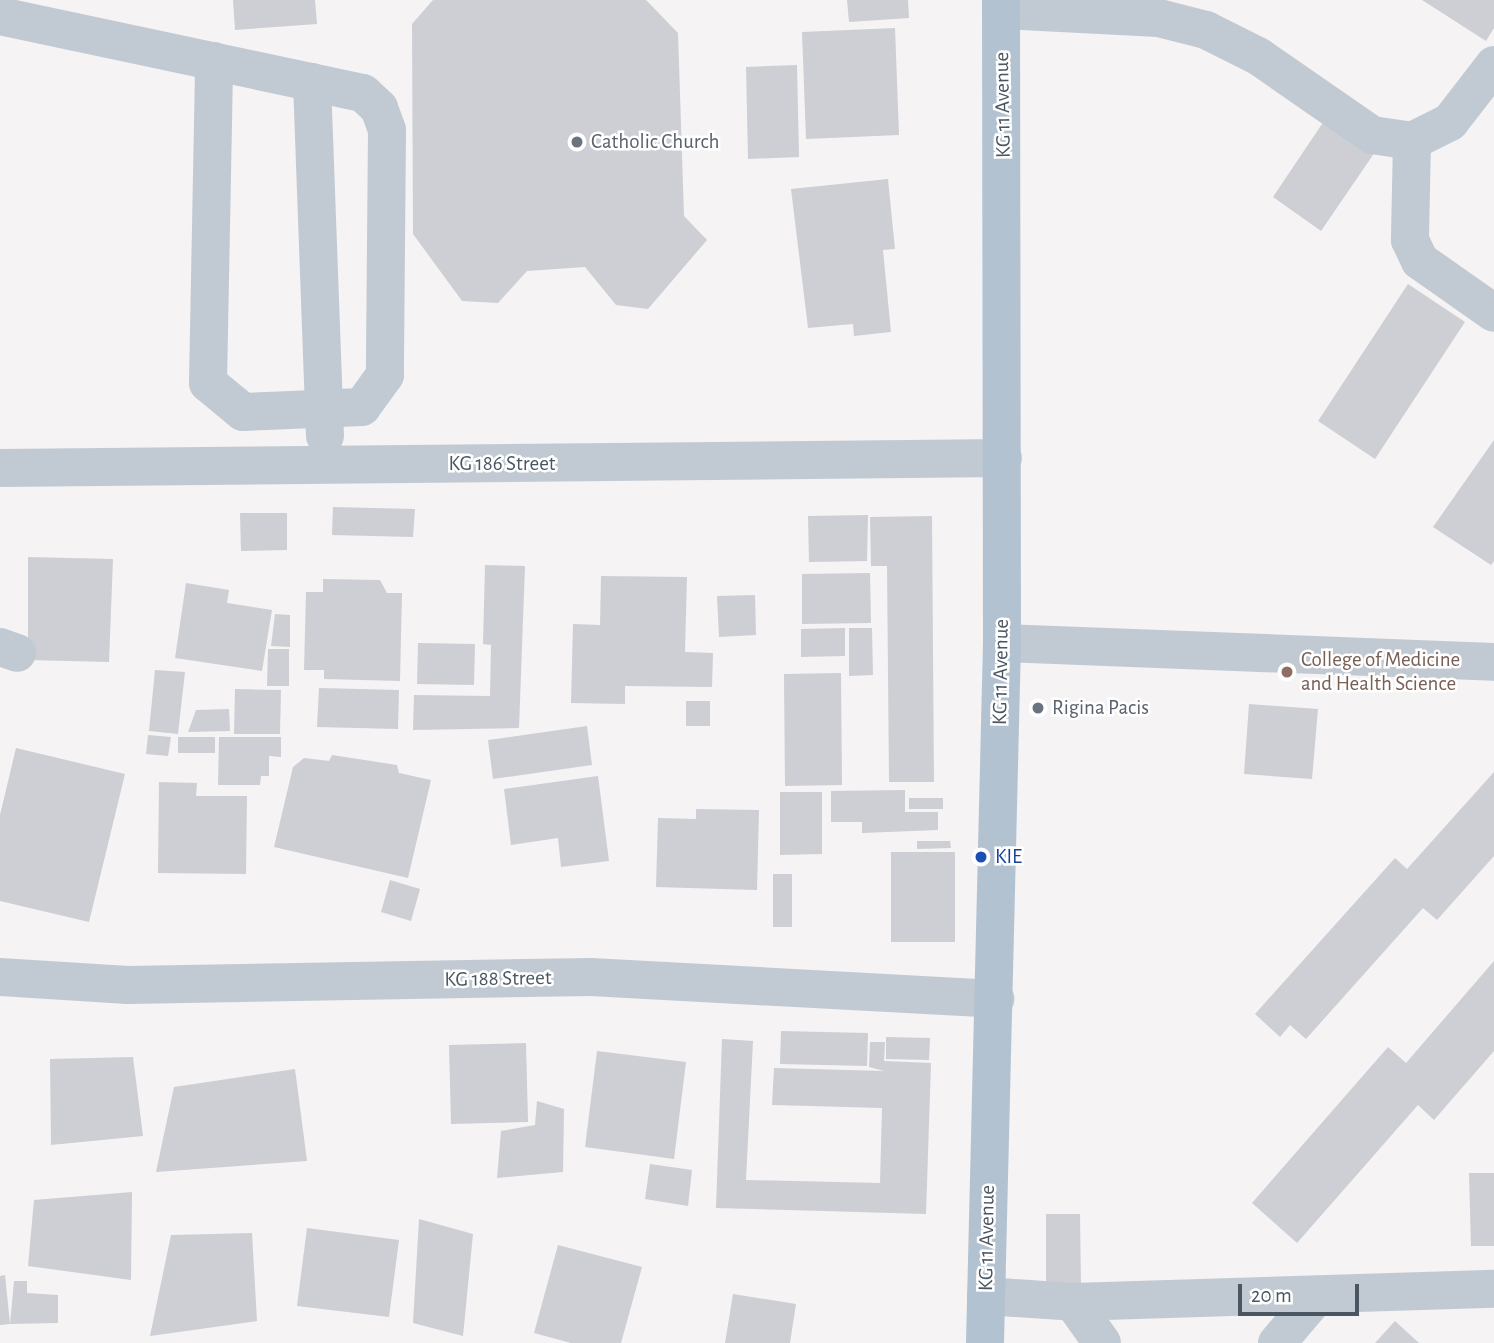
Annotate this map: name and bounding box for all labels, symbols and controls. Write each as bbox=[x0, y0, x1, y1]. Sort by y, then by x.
street label: KG 11 Avenue bbox=[989, 52, 1017, 158]
place label: Catholic Church bbox=[591, 129, 719, 155]
marker: Catholic Church bbox=[569, 134, 585, 150]
street label: KG 186 Street bbox=[448, 451, 556, 477]
street label: KG 11 Avenue bbox=[987, 619, 1015, 725]
place label: College of Medicine and Health Science bbox=[1301, 647, 1460, 697]
marker: College of Medicine and Health Science bbox=[1279, 664, 1295, 680]
place label: Rigina Pacis bbox=[1052, 695, 1149, 721]
marker: Rigina Pacis bbox=[1030, 700, 1046, 716]
place label: KIE bbox=[995, 844, 1022, 870]
marker: KIE bbox=[973, 849, 989, 865]
street label: KG 188 Street bbox=[444, 965, 552, 993]
street label: KG 11 Avenue bbox=[973, 1185, 1001, 1291]
scale bar bbox=[1242, 1270, 1363, 1314]
text: 20 m bbox=[1251, 1285, 1292, 1306]

